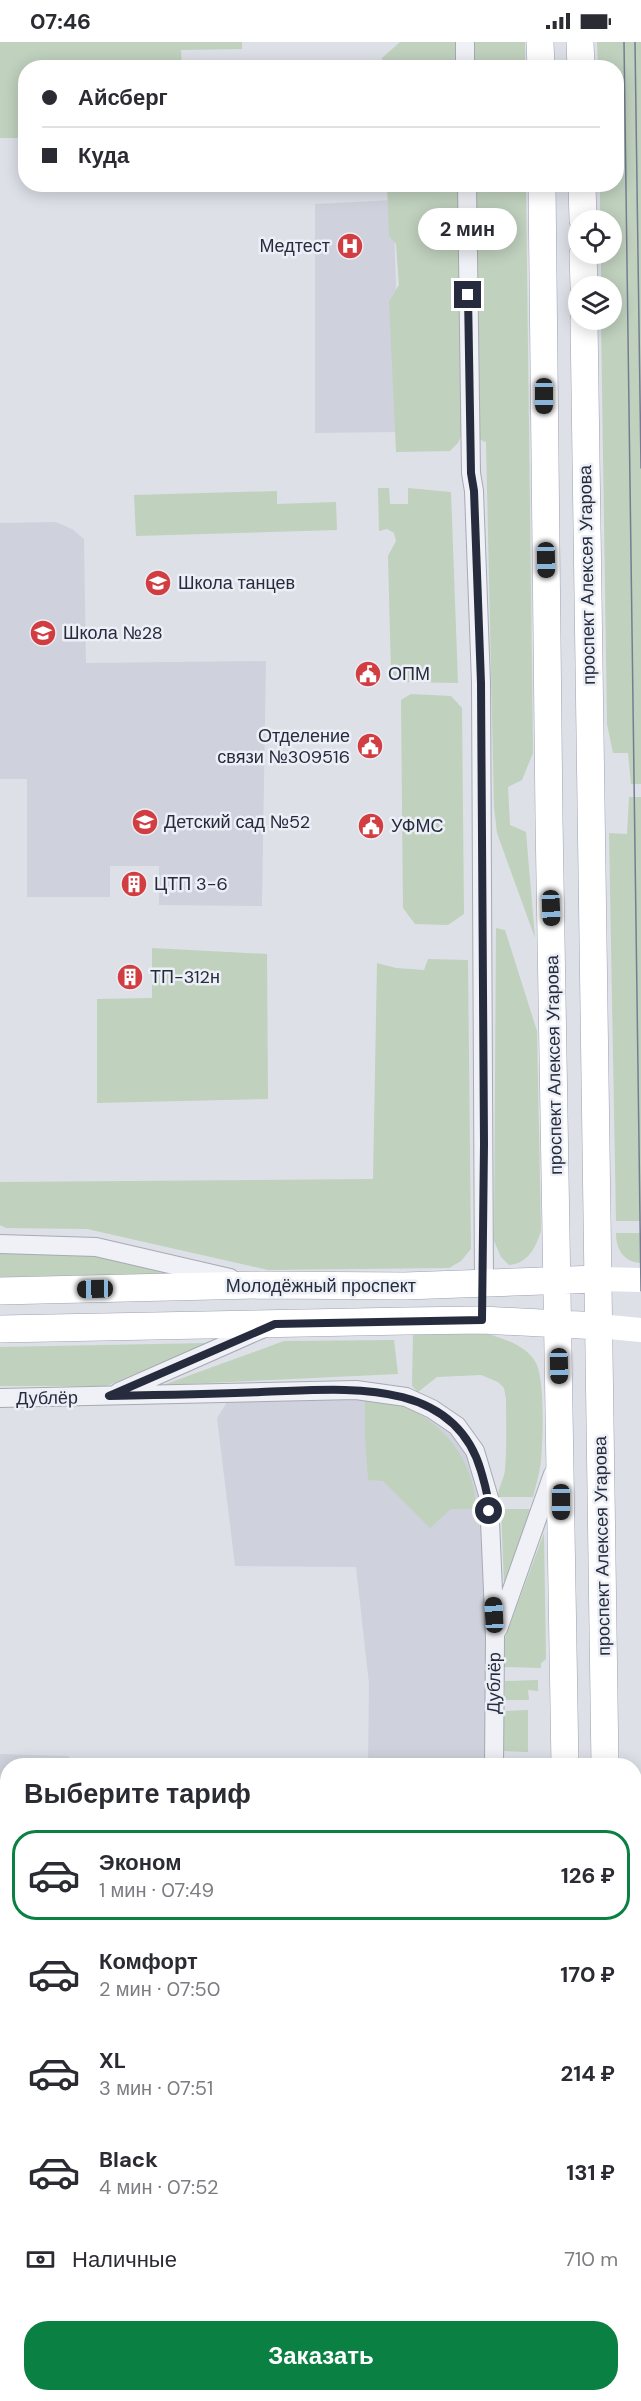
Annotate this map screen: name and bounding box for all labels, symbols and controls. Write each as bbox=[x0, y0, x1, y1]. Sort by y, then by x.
text: 07:46 bbox=[30, 7, 91, 36]
text: Айсберг bbox=[78, 83, 168, 112]
text: Куда bbox=[78, 141, 129, 170]
callout: 2 мин bbox=[418, 208, 518, 250]
map controls bbox=[568, 210, 622, 330]
button: locate bbox=[568, 210, 622, 264]
text: 2 мин bbox=[440, 216, 495, 242]
hospital icon: Медтест bbox=[335, 231, 365, 261]
place label: Медтест bbox=[259, 234, 330, 258]
button: layers bbox=[568, 276, 622, 330]
route end bbox=[454, 281, 481, 308]
car bbox=[535, 378, 553, 414]
street label: проспект Алексея Угарова bbox=[573, 464, 601, 685]
car bbox=[537, 542, 555, 578]
school or university icon: Школа танцев bbox=[143, 568, 173, 598]
place label: Школа танцев bbox=[178, 571, 295, 595]
school or university icon: Школа №28 bbox=[28, 618, 58, 648]
place label: Школа №28 bbox=[63, 621, 163, 645]
public building icon: ОПМ bbox=[353, 659, 383, 689]
place label: ОПМ bbox=[388, 662, 430, 686]
place label: Отделение связи №309516 bbox=[217, 724, 350, 769]
public building icon: Отделение связи №309516 bbox=[355, 731, 385, 761]
school or university icon: Детский сад №52 bbox=[130, 807, 160, 837]
place label: Детский сад №52 bbox=[164, 810, 310, 834]
public building icon: УФМС bbox=[356, 811, 386, 841]
place label: УФМС bbox=[391, 814, 444, 838]
building icon: ЦТП 3-6 bbox=[119, 869, 149, 899]
place label: ЦТП 3-6 bbox=[154, 872, 228, 896]
car bbox=[541, 890, 561, 926]
street label: проспект Алексея Угарова bbox=[540, 954, 568, 1175]
building icon: ТП-312н bbox=[115, 962, 145, 992]
place label: ТП-312н bbox=[150, 965, 220, 989]
street label: Молодёжный проспект bbox=[226, 1274, 416, 1298]
car bbox=[77, 1280, 113, 1298]
car bbox=[550, 1348, 568, 1384]
street label: Дублёр bbox=[16, 1385, 78, 1411]
street label: проспект Алексея Угарова bbox=[588, 1435, 616, 1656]
car bbox=[552, 1484, 570, 1520]
route start bbox=[475, 1497, 502, 1524]
car bbox=[484, 1597, 504, 1633]
street label: Дублёр bbox=[481, 1652, 507, 1714]
text: Выберите тариф bbox=[24, 1776, 251, 1811]
icon: car bbox=[27, 1848, 81, 1902]
text: Эконом bbox=[99, 1848, 182, 1877]
text: 126 ₽ bbox=[561, 1861, 615, 1890]
text: 1 мин · 07:49 bbox=[99, 1877, 214, 1903]
icon: car bbox=[27, 1947, 81, 2001]
text: Комфорт bbox=[99, 1947, 198, 1976]
text: 170 ₽ bbox=[560, 1960, 615, 1989]
text: 2 мин · 07:50 bbox=[99, 1976, 220, 2002]
icon: car bbox=[27, 2046, 81, 2100]
text: XL bbox=[99, 2046, 126, 2075]
text: 214 ₽ bbox=[560, 2059, 615, 2088]
text: 3 мин · 07:51 bbox=[99, 2075, 213, 2101]
icon: car bbox=[27, 2145, 81, 2199]
text: Black bbox=[99, 2145, 158, 2174]
text: 131 ₽ bbox=[566, 2158, 615, 2187]
text: 4 мин · 07:52 bbox=[99, 2174, 219, 2200]
icon: cash bbox=[24, 2243, 57, 2276]
text: Наличные bbox=[72, 2245, 177, 2274]
text: 710 m bbox=[564, 2246, 618, 2272]
button: Заказать bbox=[24, 2321, 618, 2390]

